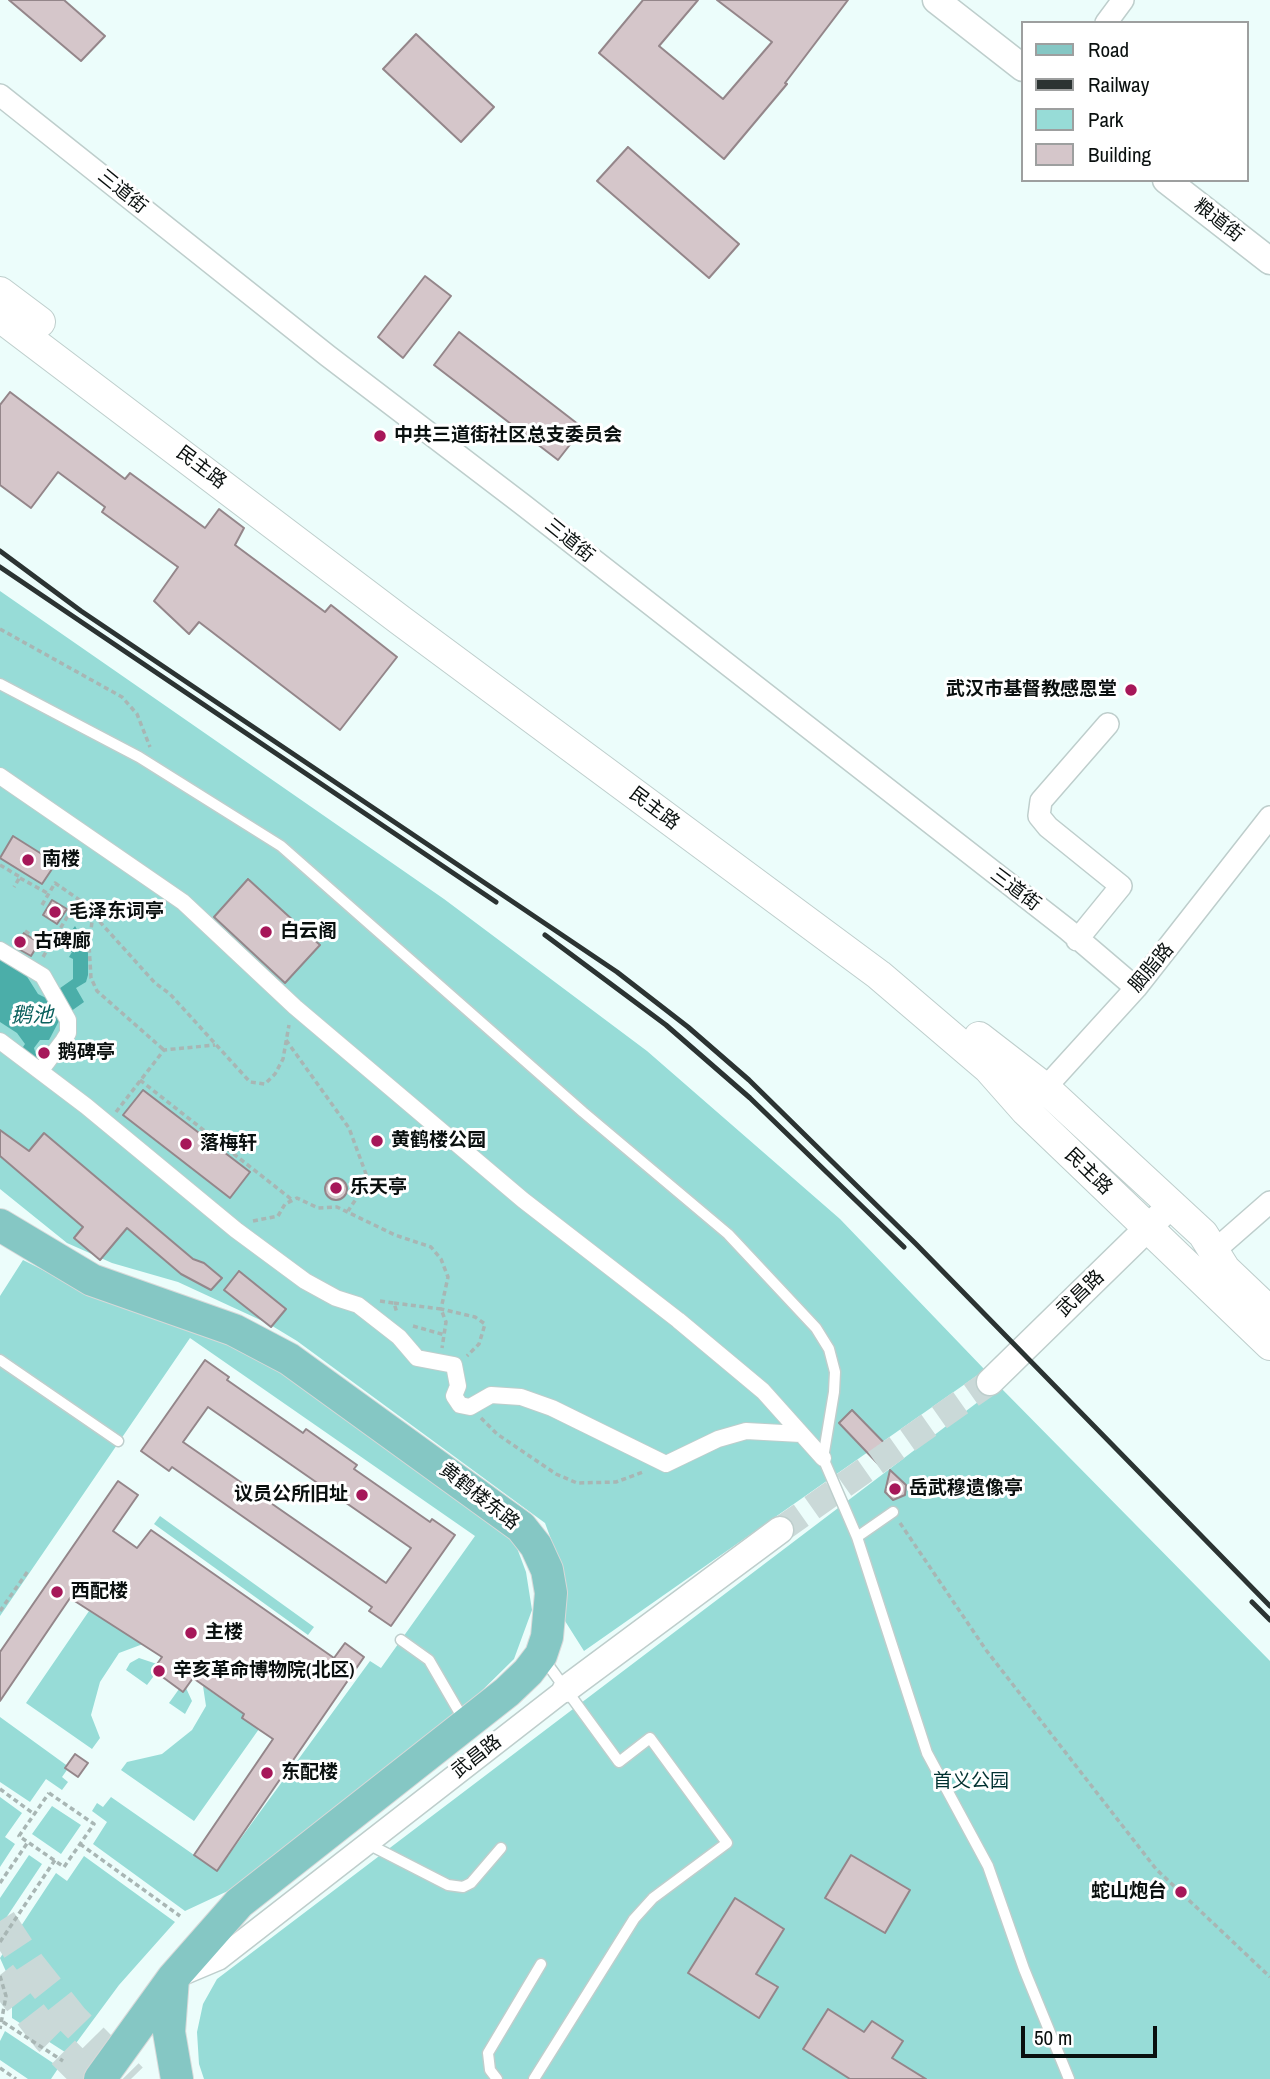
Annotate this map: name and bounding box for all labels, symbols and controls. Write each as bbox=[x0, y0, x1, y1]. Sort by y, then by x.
legend bbox=[1021, 21, 1249, 182]
text: Road bbox=[1088, 35, 1129, 64]
text: Railway bbox=[1088, 70, 1149, 99]
text: Park bbox=[1088, 105, 1123, 134]
text: Building bbox=[1088, 140, 1151, 169]
street label: 三道街 bbox=[93, 165, 151, 219]
street label: 粮道街 bbox=[1189, 194, 1247, 248]
place label: 中共三道街社区总支委员会 bbox=[394, 425, 622, 447]
marker: 中共三道街社区总支委员会 bbox=[372, 428, 388, 444]
street label: 民主路 bbox=[171, 442, 231, 494]
street label: 三道街 bbox=[540, 514, 598, 568]
place label: 武汉市基督教感恩堂 bbox=[946, 679, 1117, 701]
marker: 武汉市基督教感恩堂 bbox=[1123, 682, 1139, 698]
street label: 民主路 bbox=[624, 783, 684, 835]
place label: 南楼 bbox=[42, 849, 80, 871]
marker: 南楼 bbox=[20, 852, 36, 868]
street label: 三道街 bbox=[985, 864, 1045, 916]
place label: 毛泽东词亭 bbox=[69, 901, 164, 923]
marker: 毛泽东词亭 bbox=[47, 904, 63, 920]
place label: 白云阁 bbox=[280, 921, 337, 943]
marker: 白云阁 bbox=[258, 924, 274, 940]
place label: 古碑廊 bbox=[34, 931, 91, 953]
marker: 古碑廊 bbox=[12, 934, 28, 950]
street label: 胭脂路 bbox=[1125, 939, 1179, 997]
water label: 鹅池 bbox=[11, 1003, 53, 1029]
place label: 鹅碑亭 bbox=[58, 1042, 115, 1064]
marker: 鹅碑亭 bbox=[36, 1045, 52, 1061]
place label: 黄鹤楼公园 bbox=[391, 1130, 486, 1152]
place label: 落梅轩 bbox=[200, 1133, 257, 1155]
marker: 黄鹤楼公园 bbox=[369, 1133, 385, 1149]
marker: 落梅轩 bbox=[178, 1136, 194, 1152]
street label: 民主路 bbox=[1060, 1144, 1116, 1200]
place label: 乐天亭 bbox=[350, 1177, 407, 1199]
marker: 乐天亭 bbox=[328, 1180, 344, 1196]
street label: 武昌路 bbox=[1053, 1266, 1109, 1322]
street label: 黄鹤楼东路 bbox=[435, 1459, 523, 1535]
place label: 岳武穆遗像亭 bbox=[909, 1478, 1023, 1500]
marker: 岳武穆遗像亭 bbox=[887, 1481, 903, 1497]
place label: 议员公所旧址 bbox=[234, 1484, 348, 1506]
marker: 议员公所旧址 bbox=[354, 1487, 370, 1503]
place label: 西配楼 bbox=[71, 1581, 128, 1603]
marker: 西配楼 bbox=[49, 1584, 65, 1600]
place label: 主楼 bbox=[205, 1622, 243, 1644]
marker: 主楼 bbox=[183, 1625, 199, 1641]
place label: 辛亥革命博物院(北区) bbox=[173, 1660, 354, 1682]
marker: 辛亥革命博物院(北区) bbox=[151, 1663, 167, 1679]
street label: 武昌路 bbox=[448, 1730, 506, 1784]
place label: 东配楼 bbox=[281, 1762, 338, 1784]
marker: 东配楼 bbox=[259, 1765, 275, 1781]
park label: 首义公园 bbox=[933, 1771, 1009, 1793]
place label: 蛇山炮台 bbox=[1091, 1881, 1167, 1903]
marker: 蛇山炮台 bbox=[1173, 1884, 1189, 1900]
scale bar bbox=[1025, 2012, 1162, 2056]
text: 50 m bbox=[1034, 2023, 1072, 2052]

